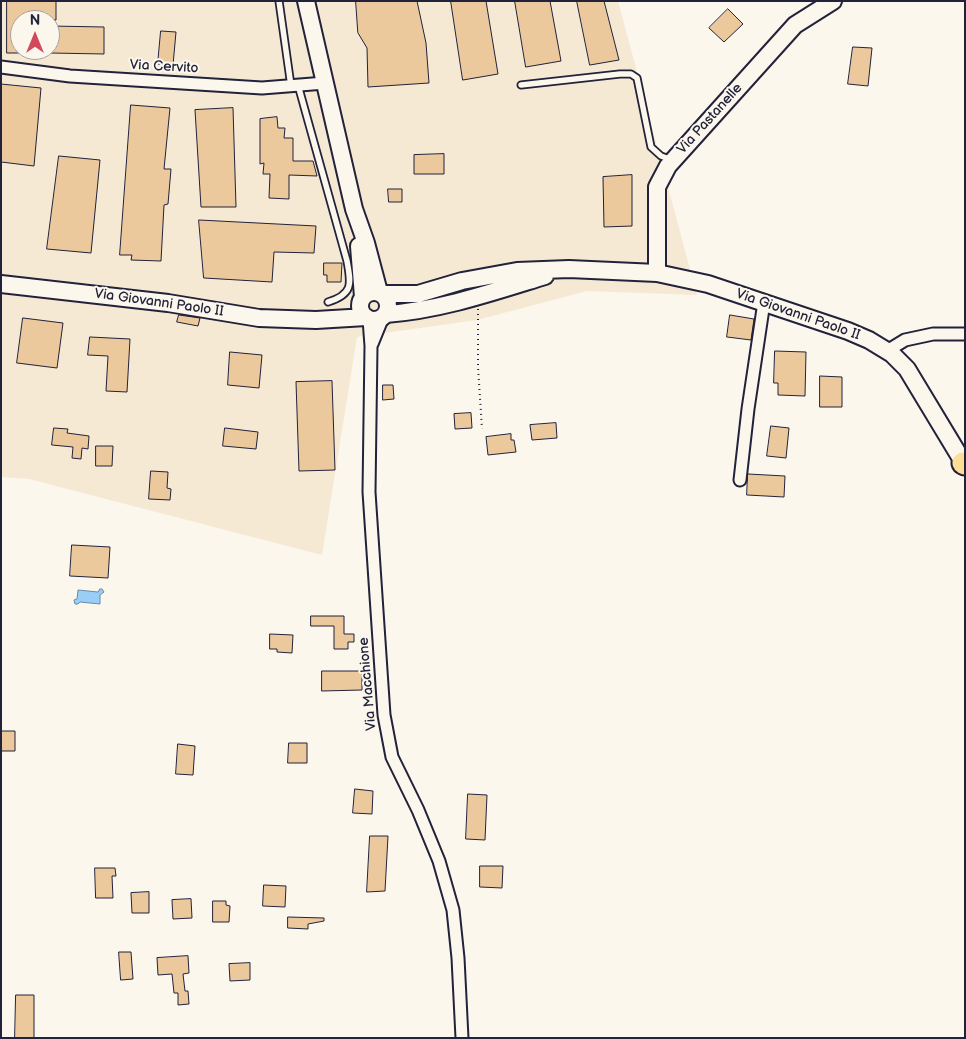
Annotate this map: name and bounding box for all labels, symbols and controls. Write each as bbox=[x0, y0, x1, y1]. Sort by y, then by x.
north arrow bbox=[10, 10, 60, 60]
text: N bbox=[30, 12, 40, 29]
street label: Via Cervito bbox=[129, 57, 199, 77]
street label: Via Pastanelle bbox=[674, 80, 746, 158]
street label: Via Giovanni Paolo II bbox=[93, 286, 225, 320]
street label: Via Giovanni Paolo II bbox=[734, 286, 862, 344]
street label: Via Macchione bbox=[356, 637, 380, 731]

